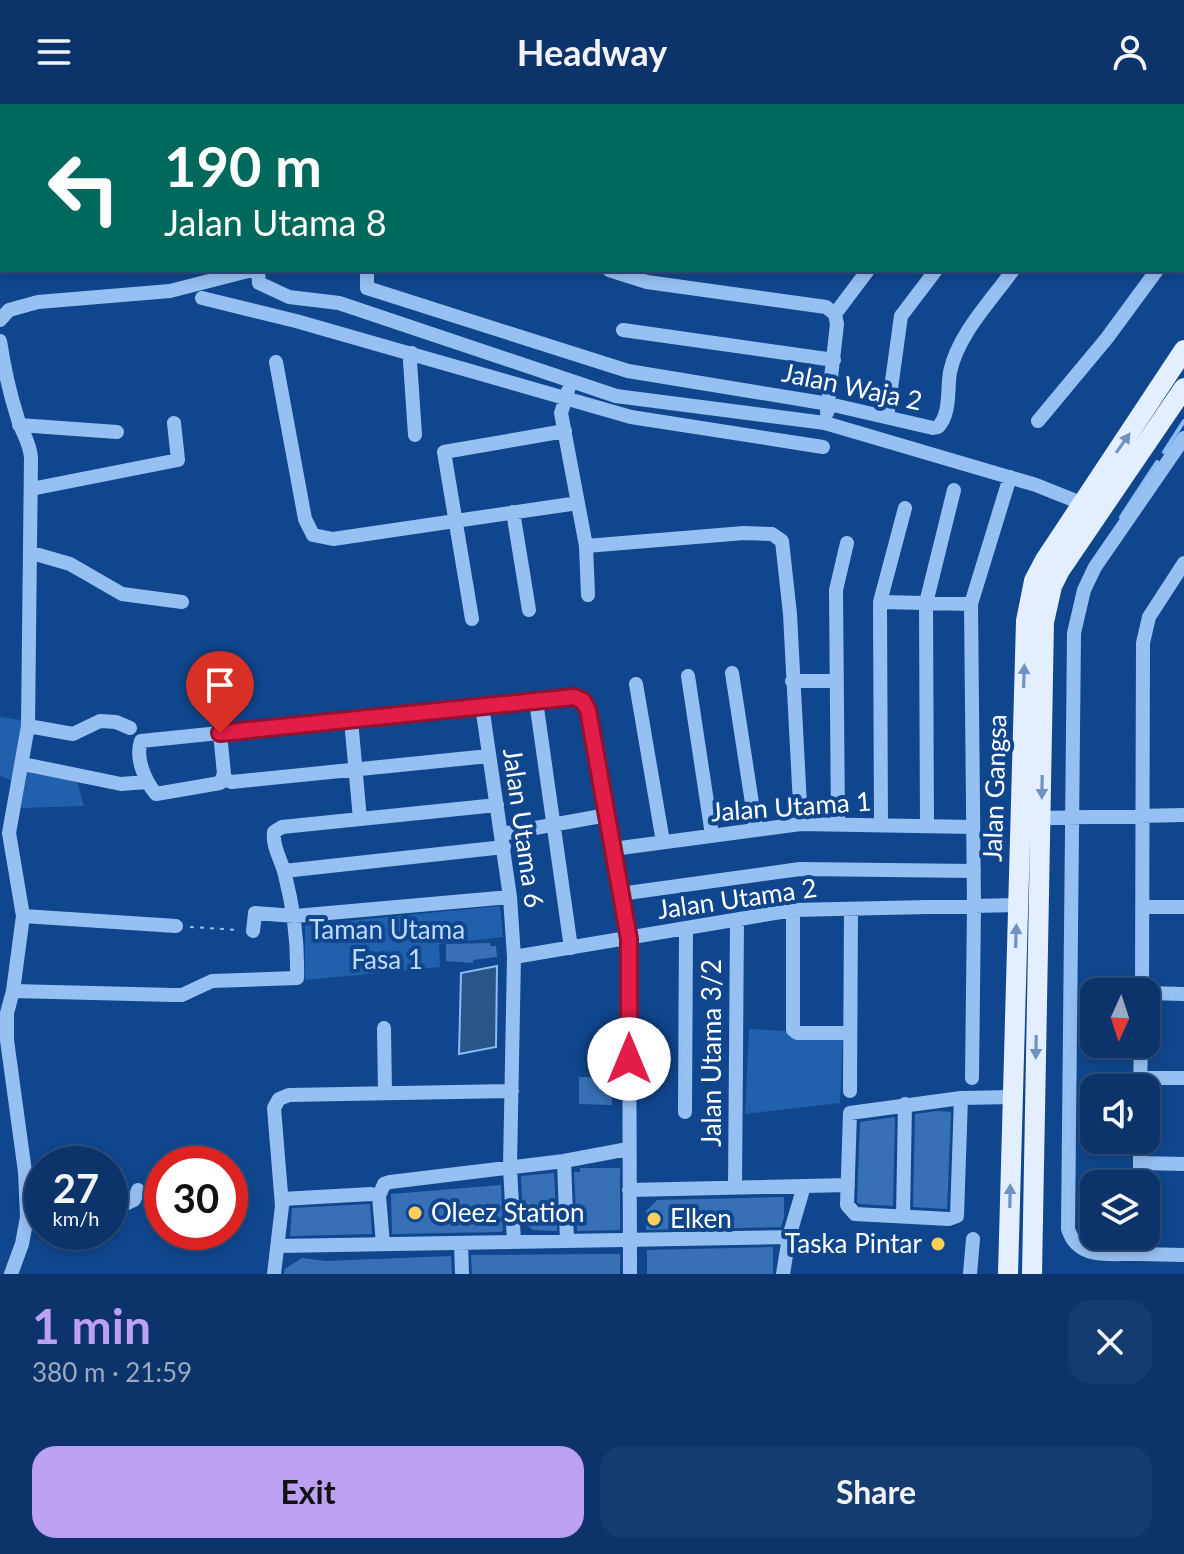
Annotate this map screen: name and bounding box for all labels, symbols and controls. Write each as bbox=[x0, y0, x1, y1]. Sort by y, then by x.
icon: menu bbox=[32, 30, 76, 74]
text: Headway bbox=[517, 30, 667, 74]
icon: person bbox=[1108, 30, 1152, 74]
text: 190 m bbox=[164, 132, 322, 199]
icon: left bbox=[32, 136, 136, 240]
text: Jalan Utama 8 bbox=[164, 200, 387, 244]
street label: Jalan Waja 2 bbox=[779, 356, 925, 416]
one-way arrow bbox=[1115, 433, 1130, 454]
pin bbox=[186, 651, 254, 733]
icon: arrive bbox=[198, 663, 242, 707]
one-way arrow bbox=[1018, 663, 1030, 688]
street label: Jalan Gangsa bbox=[975, 714, 1013, 862]
street label: Jalan Utama 6 bbox=[497, 746, 551, 910]
one-way arrow bbox=[1036, 775, 1048, 800]
street label: Jalan Utama 1 bbox=[710, 784, 872, 828]
street label: Jalan Utama 2 bbox=[655, 871, 819, 925]
park label: Taman Utama Fasa 1 bbox=[309, 913, 465, 975]
one-way arrow bbox=[1010, 923, 1023, 948]
street label: Jalan Utama 3/2 bbox=[695, 959, 727, 1147]
north arrow bbox=[1080, 978, 1160, 1058]
map controls bbox=[1080, 978, 1160, 1250]
position arrow bbox=[587, 1017, 671, 1101]
one-way arrow bbox=[1030, 1035, 1043, 1060]
button: sound bbox=[1080, 1074, 1160, 1154]
speed limit sign: 30 bbox=[144, 1146, 248, 1250]
text: 27 bbox=[53, 1164, 99, 1212]
button: layers bbox=[1080, 1170, 1160, 1250]
one-way arrow bbox=[1004, 1183, 1016, 1208]
place label: Oleez Station bbox=[431, 1196, 584, 1228]
place label: Elken bbox=[670, 1202, 732, 1234]
marker: Oleez Station bbox=[406, 1204, 424, 1222]
text: km/h bbox=[53, 1206, 99, 1230]
marker: Elken bbox=[645, 1210, 663, 1228]
place label: Taska Pintar bbox=[785, 1227, 923, 1259]
marker: Taska Pintar bbox=[929, 1235, 947, 1253]
text: 1 min bbox=[32, 1297, 151, 1354]
button: close bbox=[1068, 1300, 1152, 1384]
text: 380 m · 21:59 bbox=[32, 1356, 192, 1388]
button: Exit bbox=[32, 1446, 584, 1538]
button: Share bbox=[600, 1446, 1152, 1538]

